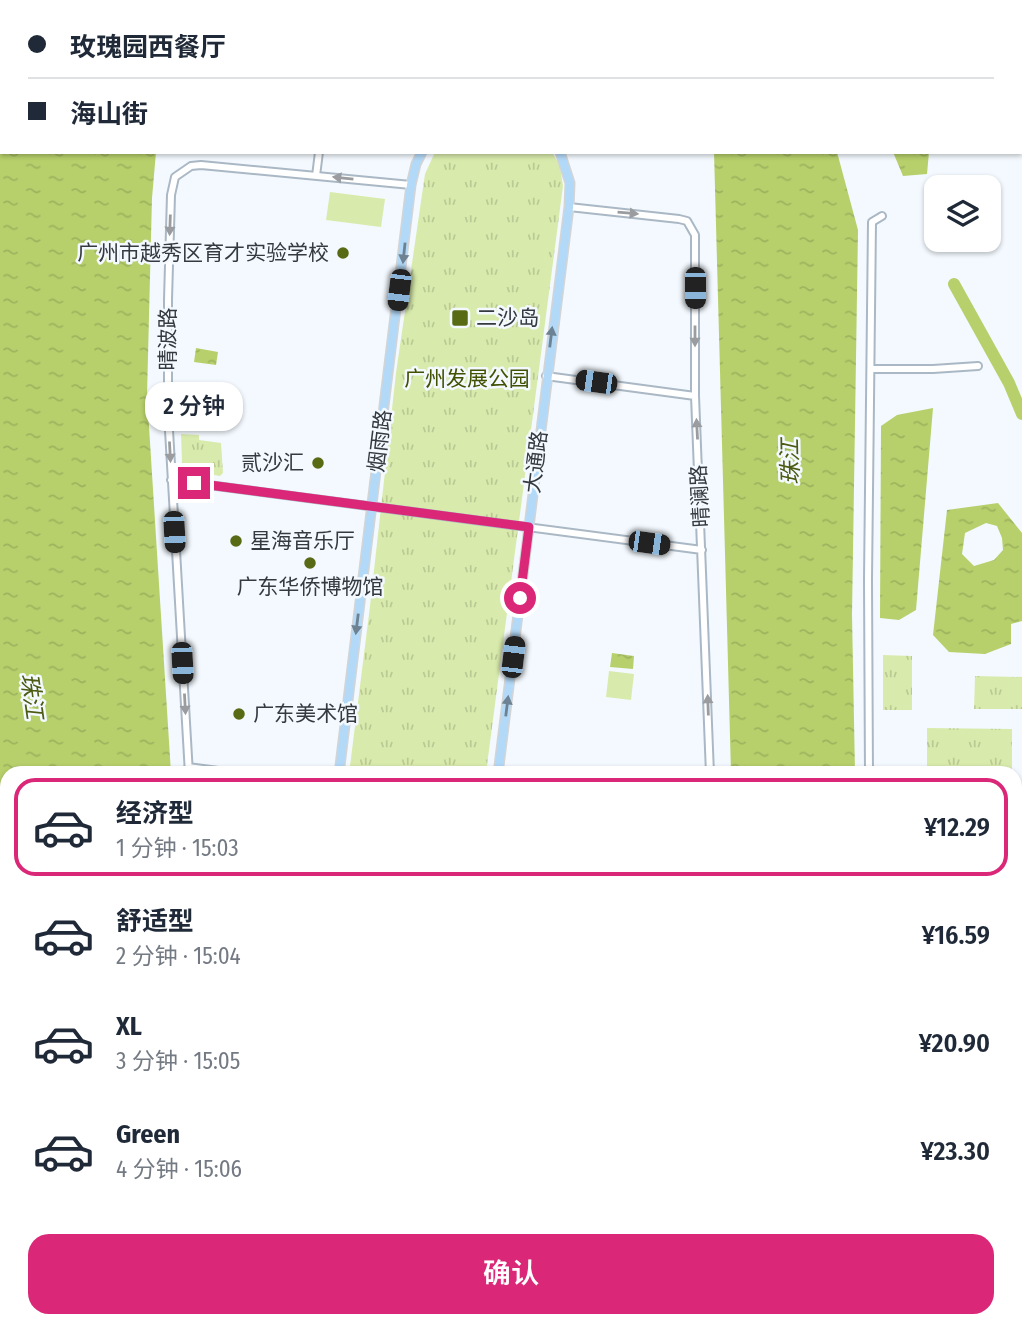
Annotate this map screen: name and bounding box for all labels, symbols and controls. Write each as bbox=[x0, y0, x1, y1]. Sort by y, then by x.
text: 玫瑰园西餐厅 bbox=[70, 32, 226, 63]
text: 海山街 bbox=[70, 99, 148, 130]
one-way arrow bbox=[332, 173, 354, 184]
map controls bbox=[924, 175, 1001, 252]
button: layers bbox=[924, 175, 1001, 252]
one-way arrow bbox=[617, 207, 639, 218]
one-way arrow bbox=[165, 214, 176, 236]
place label: 广州市越秀区育才实验学校 bbox=[77, 240, 329, 266]
one-way arrow bbox=[398, 242, 409, 264]
marker: 广州市越秀区育才实验学校 bbox=[335, 245, 351, 261]
car bbox=[685, 267, 706, 309]
car bbox=[387, 268, 412, 312]
place label: 二沙岛 bbox=[476, 305, 539, 331]
street label: 晴波路 bbox=[155, 308, 181, 371]
marker: 二沙岛 bbox=[450, 308, 470, 328]
one-way arrow bbox=[689, 325, 701, 347]
one-way arrow bbox=[546, 326, 557, 348]
park label: 广州发展公园 bbox=[404, 366, 530, 392]
car bbox=[574, 369, 619, 395]
callout: 2 分钟 bbox=[145, 382, 243, 430]
text: 2 分钟 bbox=[163, 392, 225, 420]
street label: 烟雨路 bbox=[363, 408, 397, 474]
one-way arrow bbox=[691, 418, 702, 440]
street label: 大通路 bbox=[519, 429, 553, 495]
water label: 珠江 bbox=[776, 436, 804, 485]
one-way arrow bbox=[164, 442, 175, 464]
place label: 贰沙汇 bbox=[241, 450, 304, 476]
marker: 贰沙汇 bbox=[310, 455, 326, 471]
street label: 晴澜路 bbox=[685, 464, 715, 528]
route end bbox=[178, 467, 210, 499]
car bbox=[163, 510, 186, 554]
place label: 星海音乐厅 bbox=[250, 528, 355, 554]
car bbox=[627, 530, 672, 556]
marker: 星海音乐厅 bbox=[228, 533, 244, 549]
marker: 广东华侨博物馆 bbox=[302, 555, 318, 571]
place label: 广东华侨博物馆 bbox=[237, 574, 384, 600]
route start bbox=[504, 582, 536, 614]
one-way arrow bbox=[352, 613, 363, 635]
car bbox=[501, 635, 526, 679]
car bbox=[171, 641, 194, 685]
water label: 珠江 bbox=[15, 671, 49, 724]
one-way arrow bbox=[179, 693, 190, 715]
one-way arrow bbox=[702, 694, 713, 716]
one-way arrow bbox=[501, 695, 512, 717]
place label: 广东美术馆 bbox=[253, 701, 358, 727]
marker: 广东美术馆 bbox=[231, 706, 247, 722]
icon: car bbox=[32, 796, 95, 859]
text: 经济型 bbox=[116, 798, 194, 829]
text: ¥12.29 bbox=[924, 812, 990, 843]
text: 1 分钟 · 15:03 bbox=[116, 834, 239, 862]
icon: car bbox=[32, 904, 95, 967]
text: 舒适型 bbox=[116, 906, 194, 937]
text: ¥16.59 bbox=[922, 920, 990, 951]
text: 2 分钟 · 15:04 bbox=[116, 942, 241, 970]
text: XL bbox=[116, 1011, 142, 1042]
icon: car bbox=[32, 1012, 95, 1075]
text: ¥20.90 bbox=[919, 1028, 990, 1059]
text: 3 分钟 · 15:05 bbox=[116, 1047, 240, 1075]
text: Green bbox=[116, 1119, 180, 1150]
icon: car bbox=[32, 1120, 95, 1183]
text: ¥23.30 bbox=[921, 1136, 990, 1167]
text: 4 分钟 · 15:06 bbox=[116, 1155, 242, 1183]
button: 确认 bbox=[28, 1234, 994, 1314]

